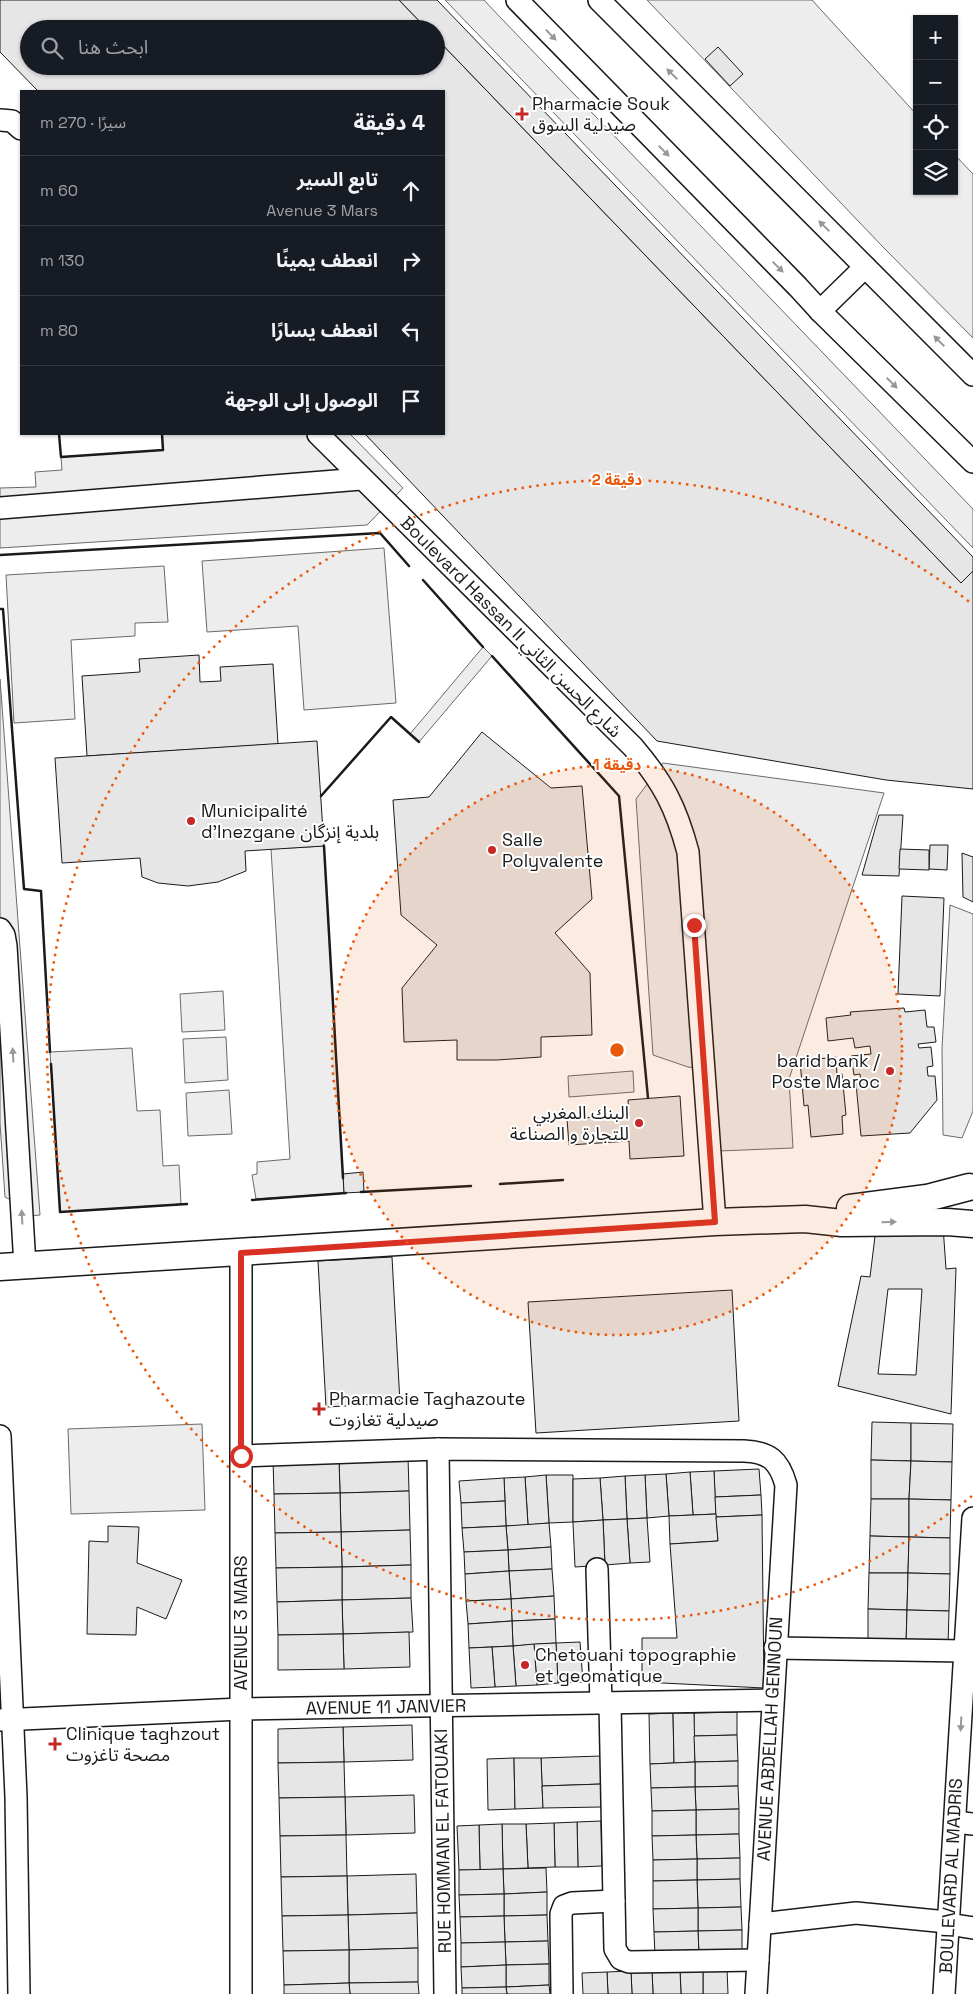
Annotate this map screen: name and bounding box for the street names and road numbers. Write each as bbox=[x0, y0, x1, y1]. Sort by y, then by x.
street label: Boulevard Hassan II شارع الحسن الثاني bbox=[394, 511, 627, 744]
street label: AVENUE 3 MARS bbox=[229, 1555, 252, 1691]
street label: AVENUE ABDELLAH GENNOUN bbox=[752, 1616, 787, 1862]
street label: AVENUE 11 JANVIER bbox=[306, 1694, 466, 1719]
street label: RUE HOMMAN EL FATOUAKI bbox=[429, 1729, 456, 1953]
street label: BOULEVARD AL MADRIS bbox=[934, 1777, 967, 1974]

